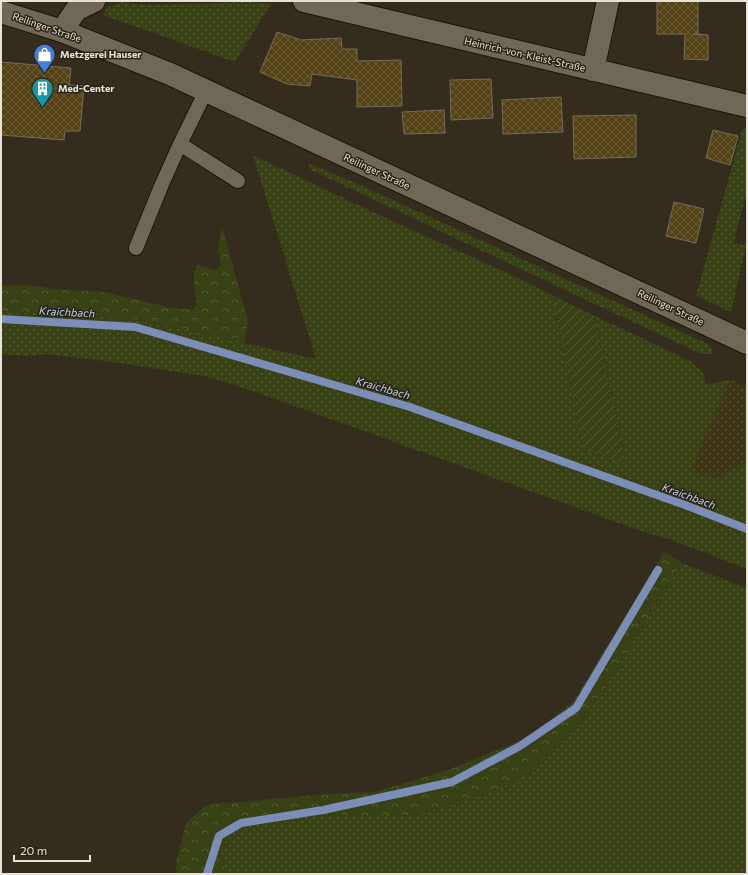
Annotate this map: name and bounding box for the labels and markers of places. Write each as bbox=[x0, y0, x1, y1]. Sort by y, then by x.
shop icon: Metzgerei Hauser bbox=[31, 41, 57, 74]
place label: Metzgerei Hauser bbox=[60, 48, 141, 60]
building icon: Med-Center bbox=[29, 75, 55, 108]
place label: Med-Center bbox=[58, 82, 114, 94]

